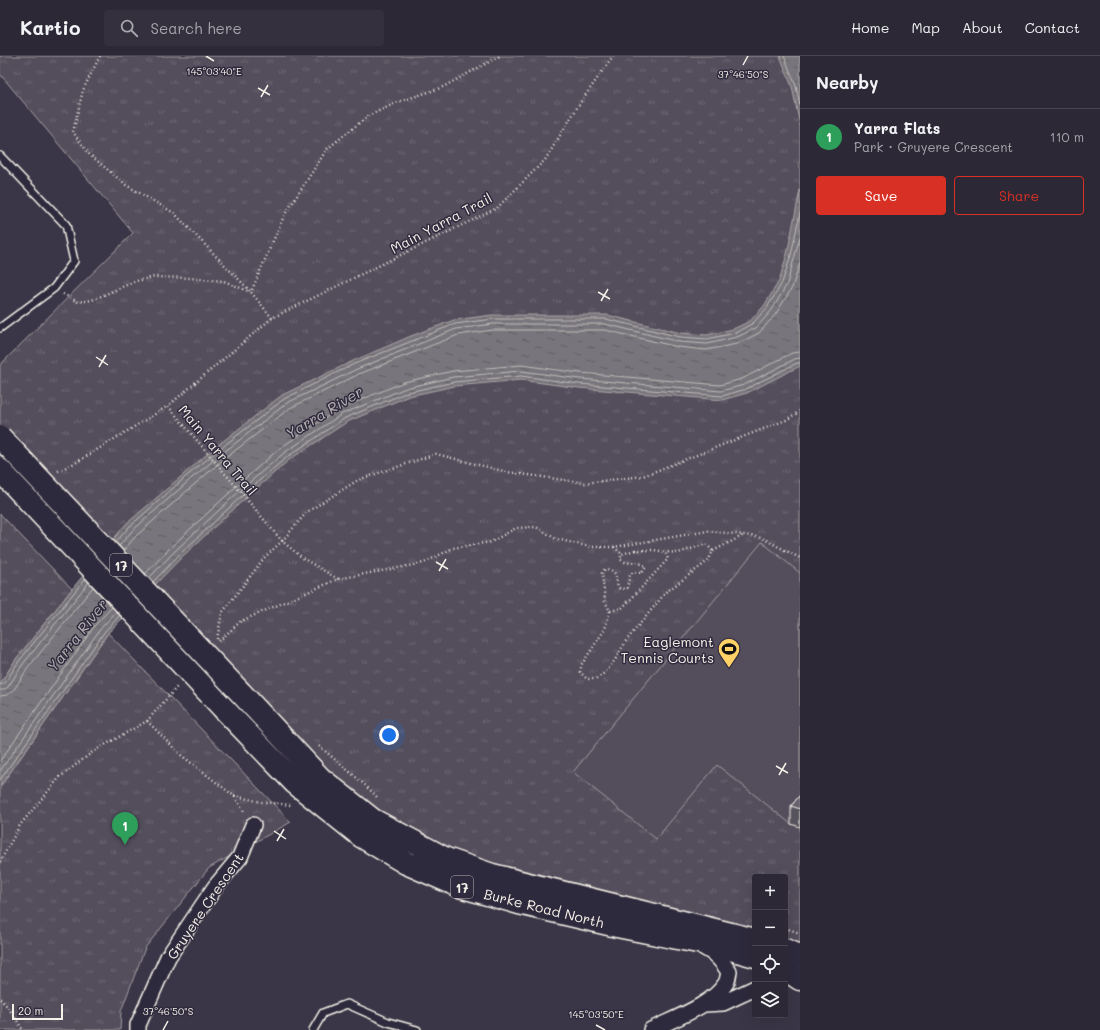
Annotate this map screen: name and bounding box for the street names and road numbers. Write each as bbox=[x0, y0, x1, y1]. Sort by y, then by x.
street label: Main Yarra Trail bbox=[387, 188, 495, 258]
street label: Main Yarra Trail bbox=[174, 401, 262, 499]
road number: 17 bbox=[110, 554, 132, 576]
street label: Gruyere Crescent bbox=[162, 849, 248, 963]
road number: 17 bbox=[451, 876, 473, 898]
street label: Burke Road North bbox=[482, 884, 606, 932]

